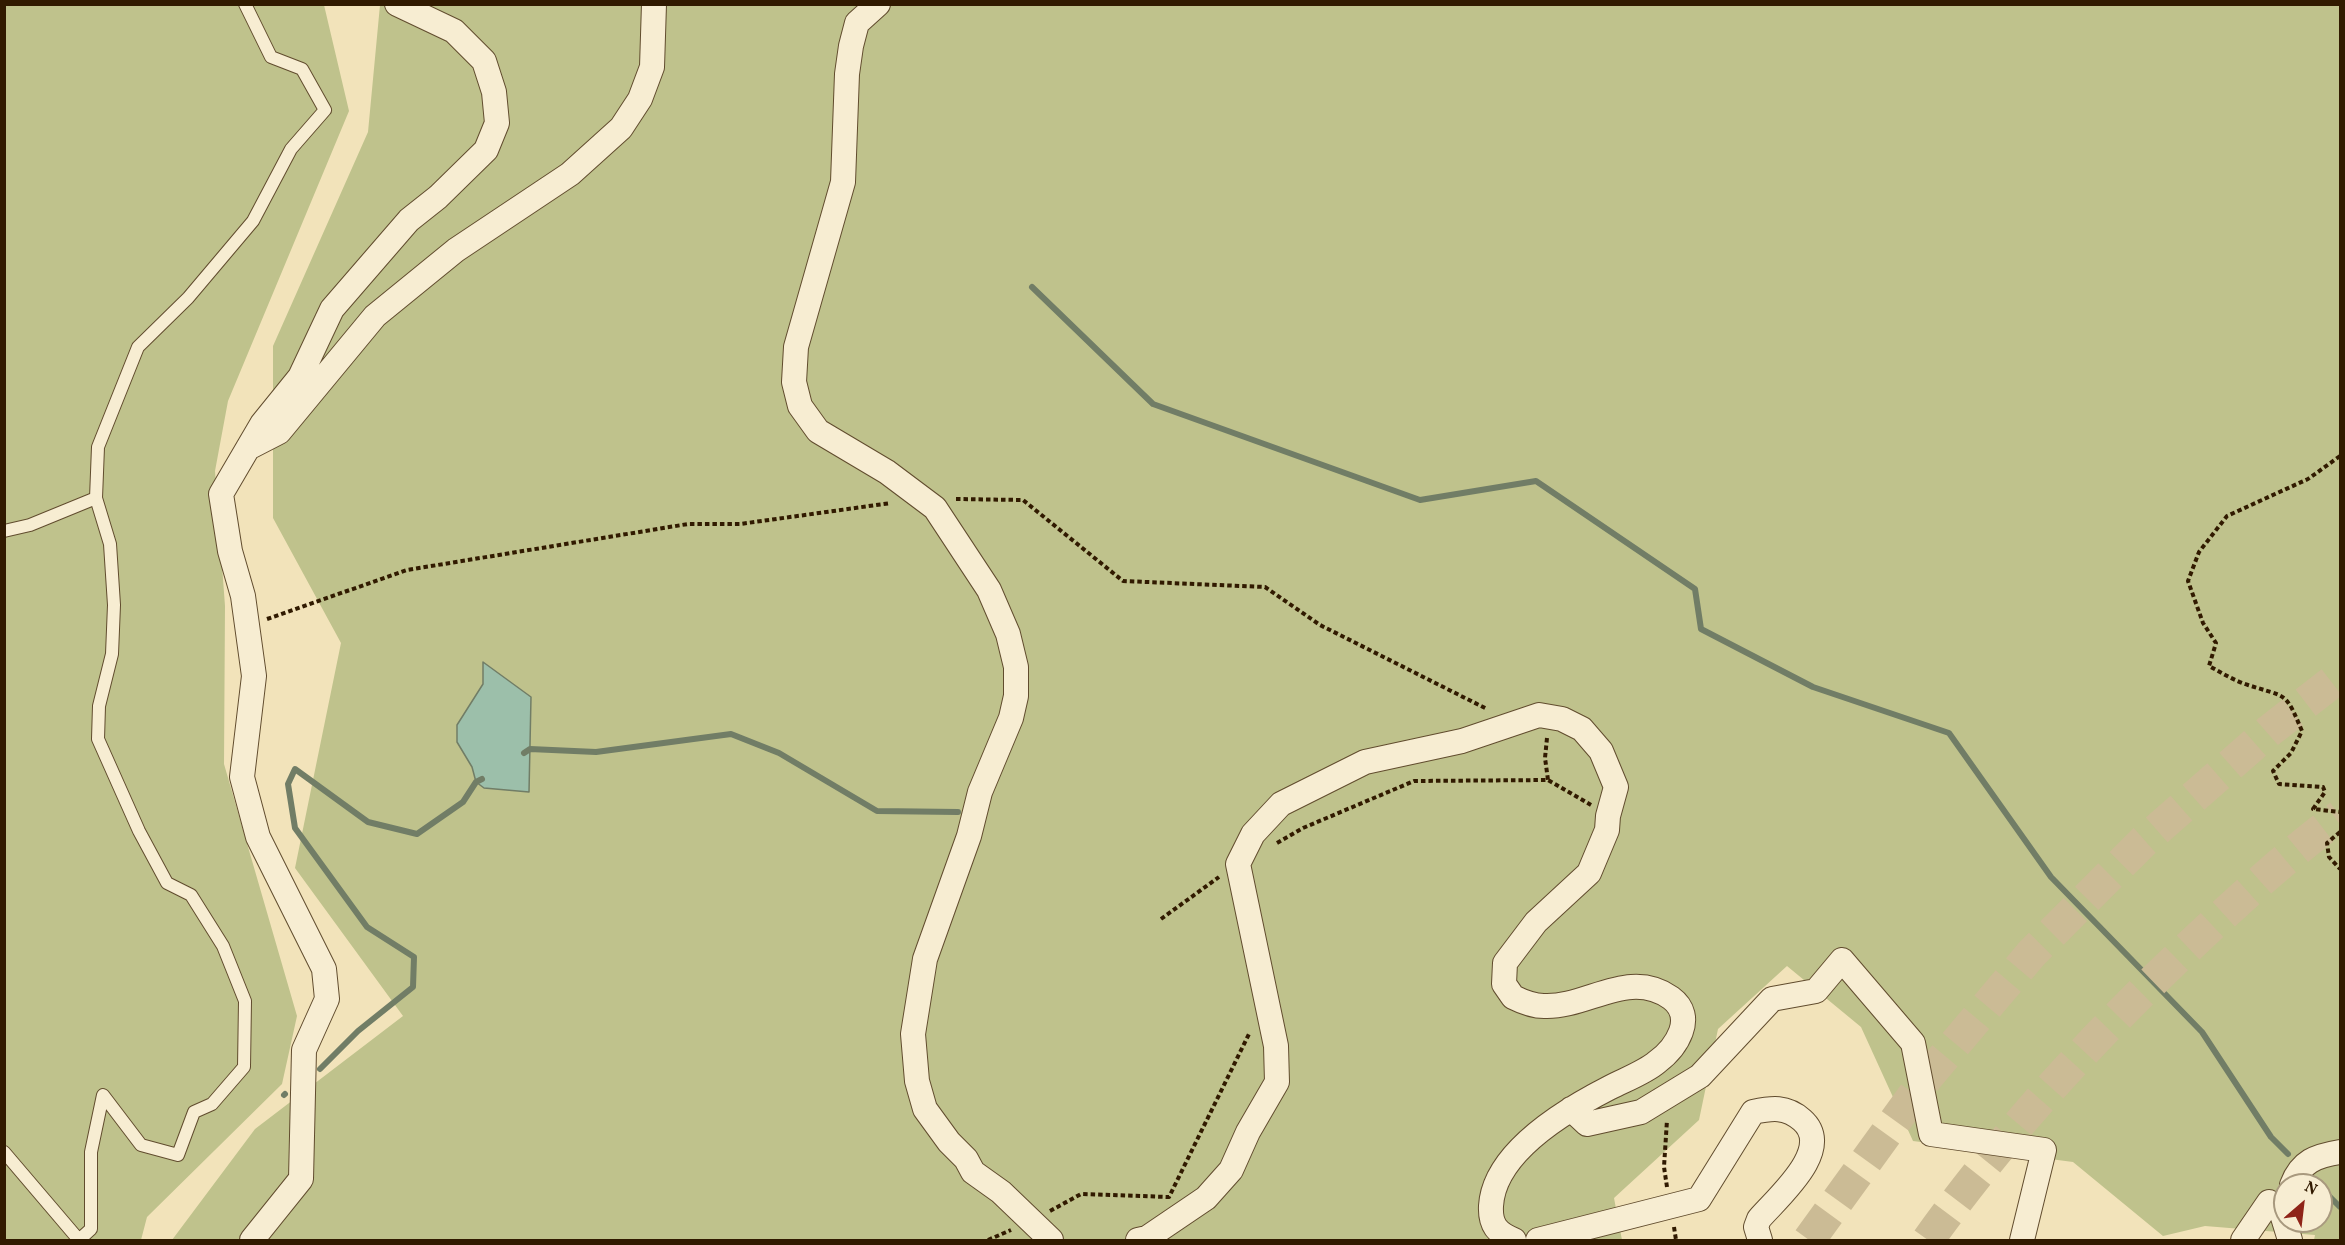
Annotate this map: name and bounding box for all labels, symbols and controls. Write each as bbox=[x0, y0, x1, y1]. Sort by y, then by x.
north arrow bbox=[2273, 1173, 2333, 1233]
text: N bbox=[2300, 1176, 2321, 1201]

